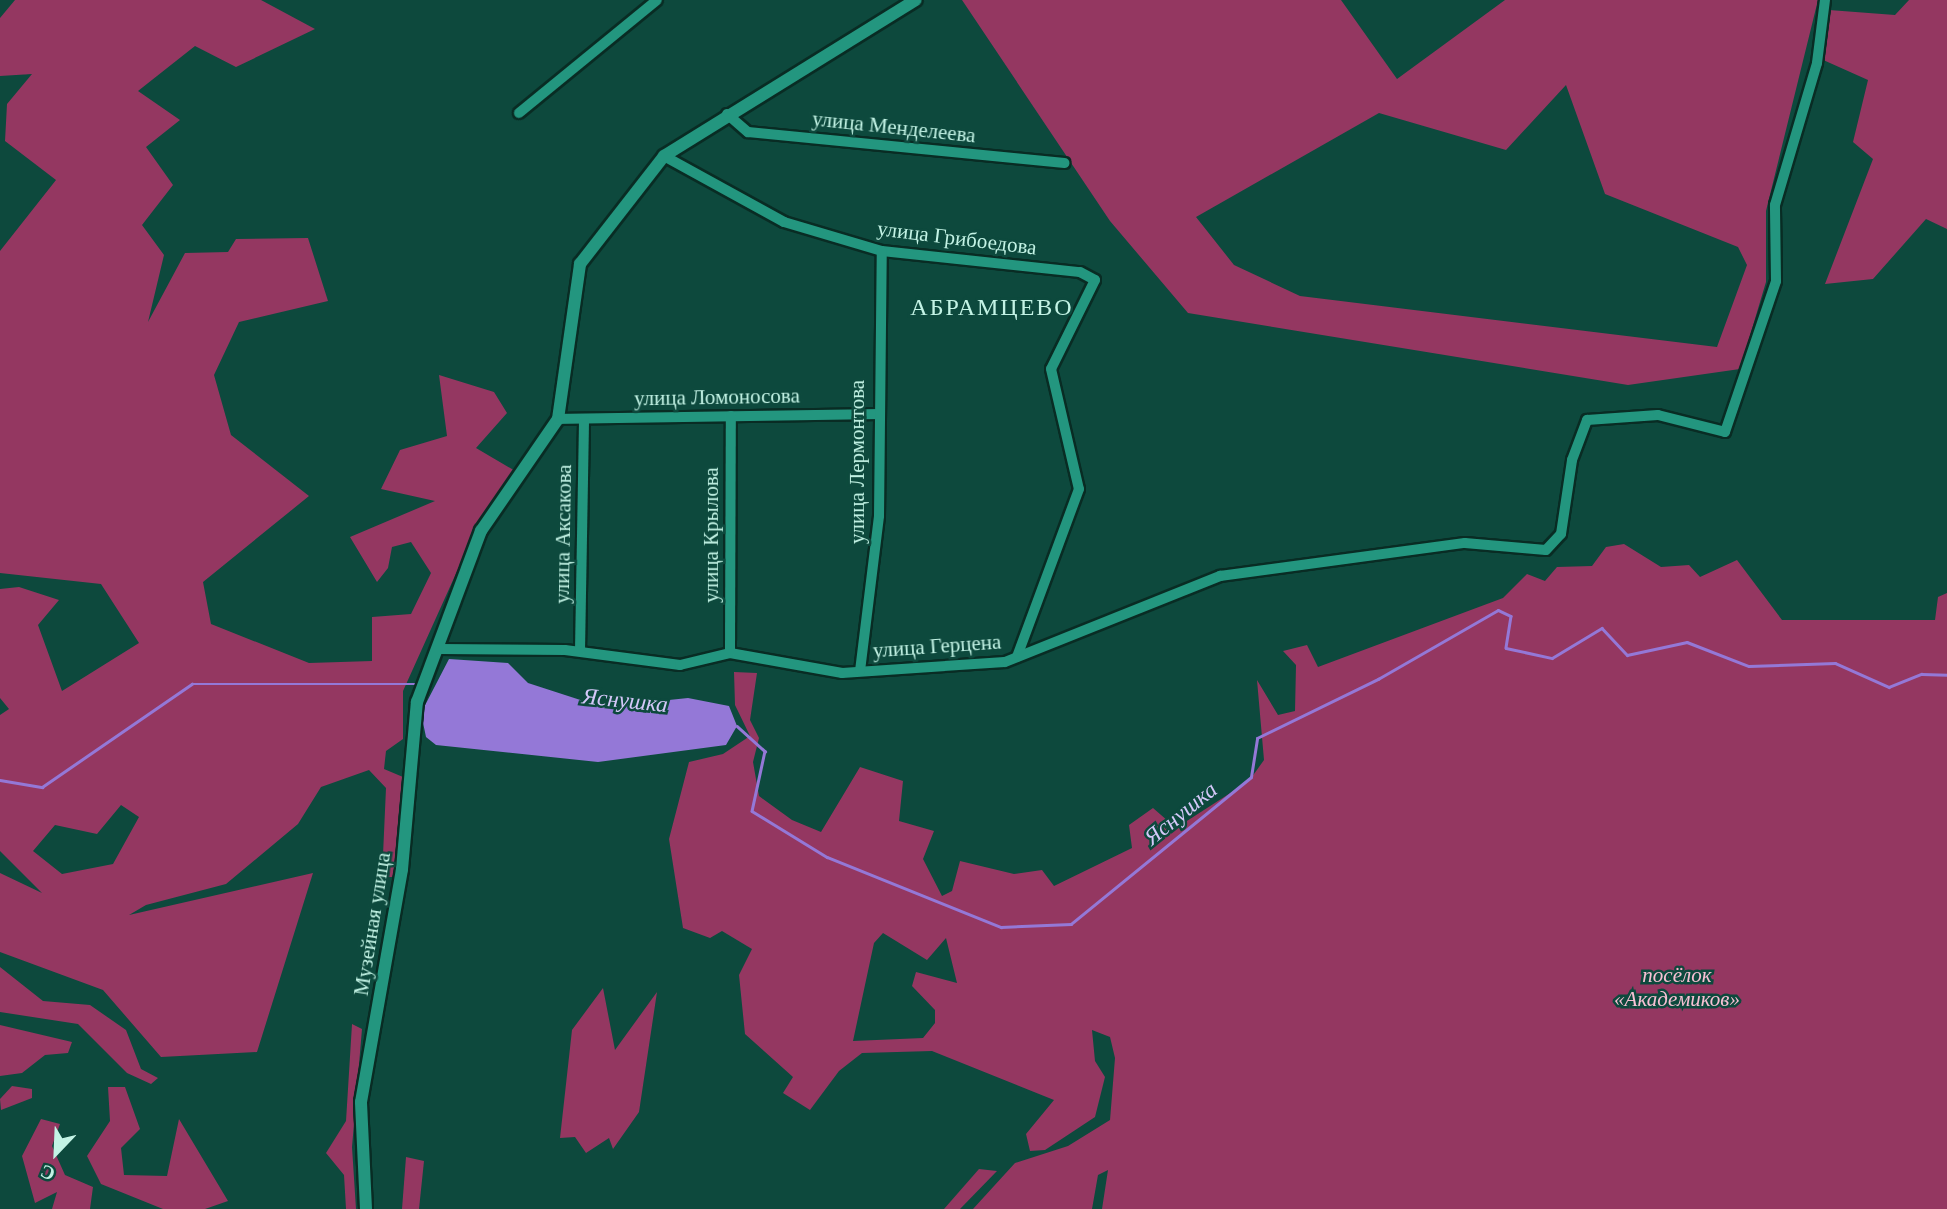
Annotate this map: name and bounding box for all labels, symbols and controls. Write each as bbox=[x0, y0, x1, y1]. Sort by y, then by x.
street label: улица Менделеева bbox=[811, 106, 977, 148]
street label: улица Грибоедова bbox=[876, 216, 1038, 260]
district label: АБРАМЦЕВО bbox=[911, 294, 1073, 322]
street label: улица Лермонтова bbox=[844, 380, 870, 544]
street label: улица Ломоносова bbox=[634, 383, 800, 411]
street label: улица Аксакова bbox=[549, 464, 577, 604]
street label: улица Крылова bbox=[698, 467, 724, 603]
street label: улица Герцена bbox=[872, 629, 1002, 663]
water label: Яснушка bbox=[581, 683, 669, 719]
water label: Яснушка bbox=[1139, 776, 1223, 852]
street label: Музейная улица bbox=[348, 851, 396, 997]
park label: посёлок «Академиков» bbox=[1614, 962, 1740, 1012]
north arrow bbox=[21, 1118, 91, 1188]
text: С bbox=[37, 1160, 58, 1185]

